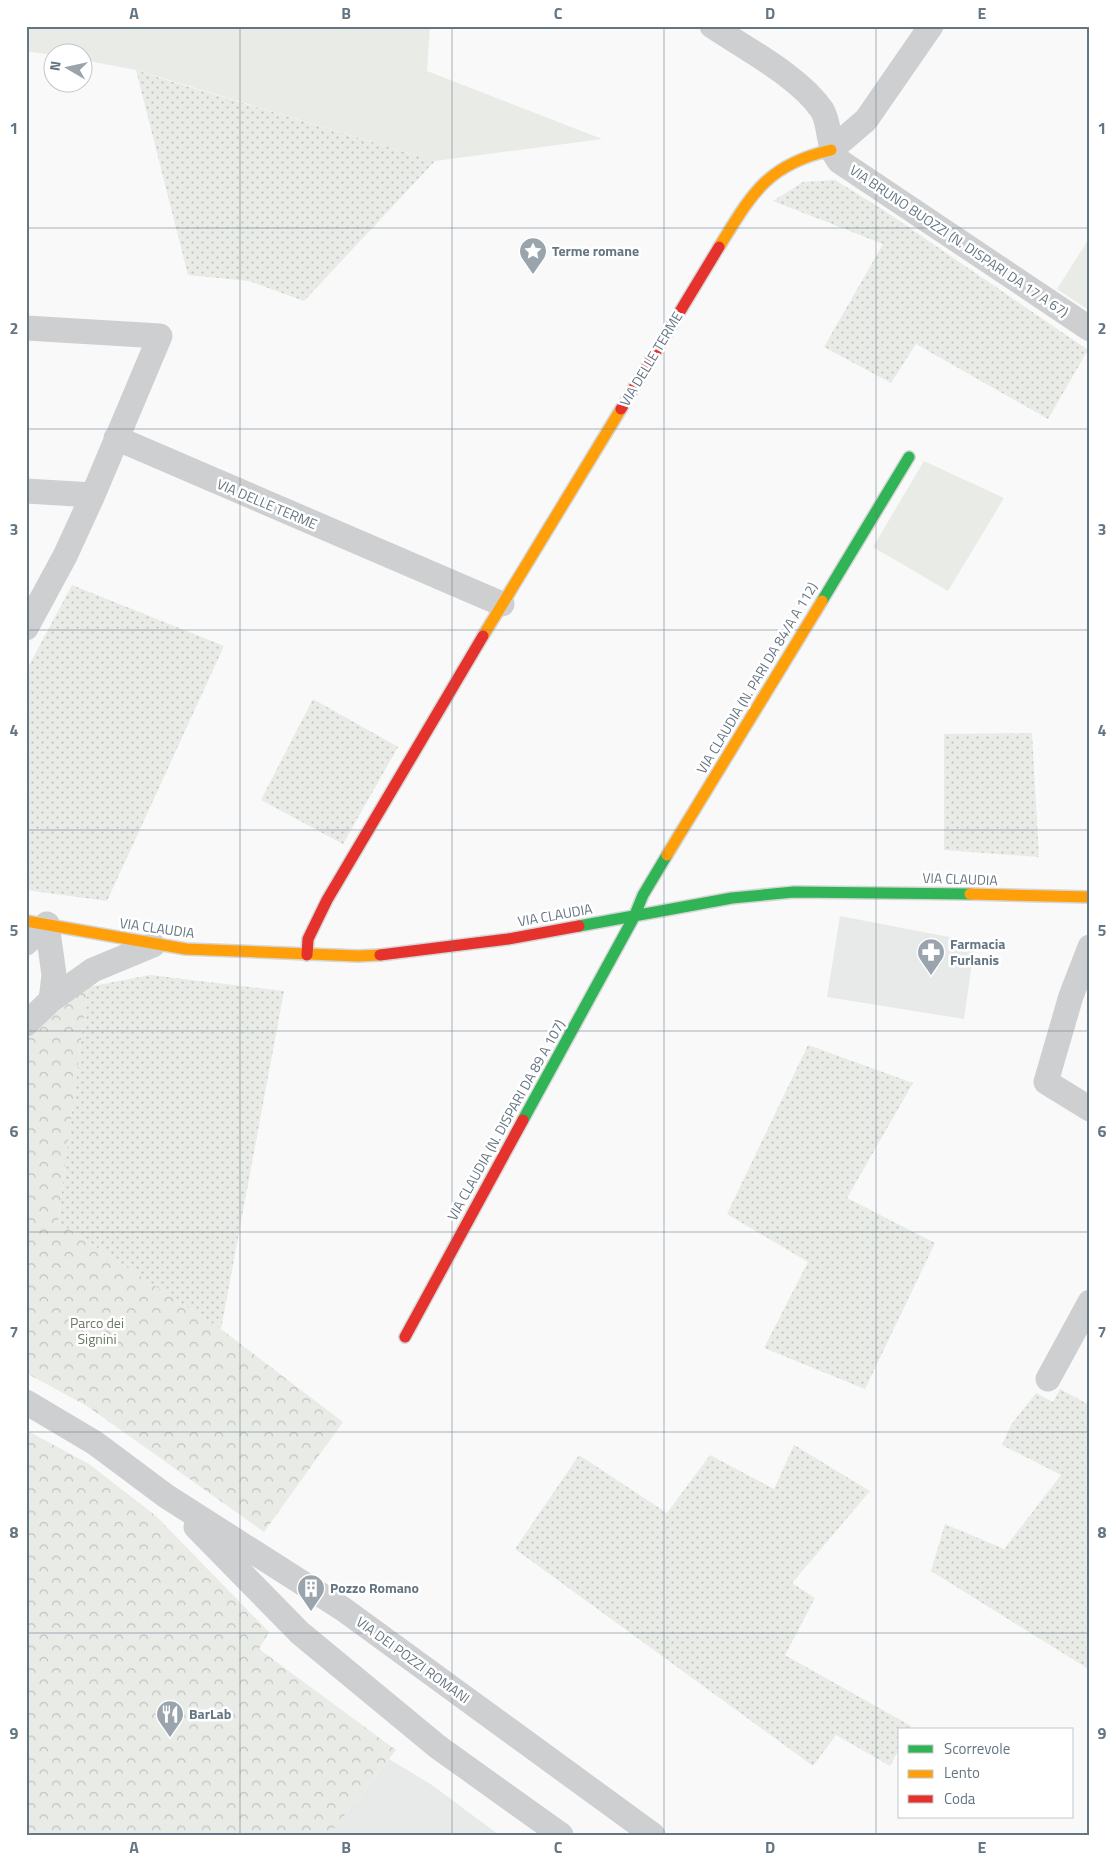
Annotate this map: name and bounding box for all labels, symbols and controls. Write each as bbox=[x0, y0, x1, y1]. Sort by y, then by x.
text: A bbox=[129, 1, 139, 25]
text: B bbox=[341, 1, 351, 25]
text: C bbox=[554, 1, 563, 25]
text: D bbox=[765, 1, 775, 25]
text: E bbox=[978, 1, 987, 25]
north arrow bbox=[42, 42, 92, 92]
text: N bbox=[44, 59, 66, 72]
text: 1 bbox=[10, 116, 18, 140]
text: 1 bbox=[1098, 116, 1106, 140]
street label: VIA BRUNO BUOZZI (N. DISPARI DA 17 A 67) bbox=[846, 159, 1073, 322]
place icon: Terme romane bbox=[518, 236, 548, 275]
place label: Terme romane bbox=[552, 240, 639, 261]
street label: VIA DELLE TERME bbox=[614, 307, 687, 410]
text: 2 bbox=[10, 316, 18, 340]
text: 2 bbox=[1098, 316, 1106, 340]
street label: VIA DELLE TERME bbox=[214, 473, 321, 534]
text: 3 bbox=[10, 517, 18, 541]
text: 3 bbox=[1098, 517, 1106, 541]
street label: VIA CLAUDIA (N. PARI DA 84/A A 112) bbox=[691, 578, 822, 778]
text: 4 bbox=[10, 718, 19, 742]
text: 4 bbox=[1098, 718, 1107, 742]
street label: VIA CLAUDIA bbox=[922, 867, 999, 890]
street label: VIA CLAUDIA bbox=[516, 898, 595, 931]
street label: VIA CLAUDIA bbox=[118, 912, 197, 943]
text: 5 bbox=[10, 918, 19, 942]
text: 5 bbox=[1098, 918, 1107, 942]
place label: Farmacia Furlanis bbox=[950, 933, 1005, 970]
pharmacy icon: Farmacia Furlanis bbox=[916, 937, 946, 976]
street label: VIA CLAUDIA (N. DISPARI DA 89 A 107) bbox=[441, 1015, 570, 1224]
text: 6 bbox=[10, 1119, 19, 1143]
text: 6 bbox=[1098, 1119, 1107, 1143]
park label: Parco dei Signini bbox=[70, 1312, 124, 1349]
text: 7 bbox=[10, 1320, 18, 1344]
text: 7 bbox=[1098, 1320, 1106, 1344]
text: 8 bbox=[10, 1520, 19, 1544]
text: 8 bbox=[1098, 1520, 1107, 1544]
building icon: Pozzo Romano bbox=[296, 1573, 326, 1612]
place label: Pozzo Romano bbox=[330, 1577, 419, 1598]
street label: VIA DEI POZZI ROMANI bbox=[352, 1611, 475, 1708]
restaurant icon: BarLab bbox=[155, 1699, 185, 1738]
place label: BarLab bbox=[189, 1703, 232, 1724]
text: 9 bbox=[10, 1721, 19, 1745]
text: 9 bbox=[1098, 1721, 1107, 1745]
legend bbox=[898, 1728, 1074, 1818]
text: Scorrevole bbox=[944, 1737, 1010, 1760]
text: Lento bbox=[944, 1761, 980, 1784]
text: Coda bbox=[944, 1787, 976, 1810]
text: A bbox=[129, 1835, 139, 1859]
text: B bbox=[341, 1835, 351, 1859]
text: C bbox=[554, 1835, 563, 1859]
text: D bbox=[765, 1835, 775, 1859]
text: E bbox=[978, 1835, 987, 1859]

